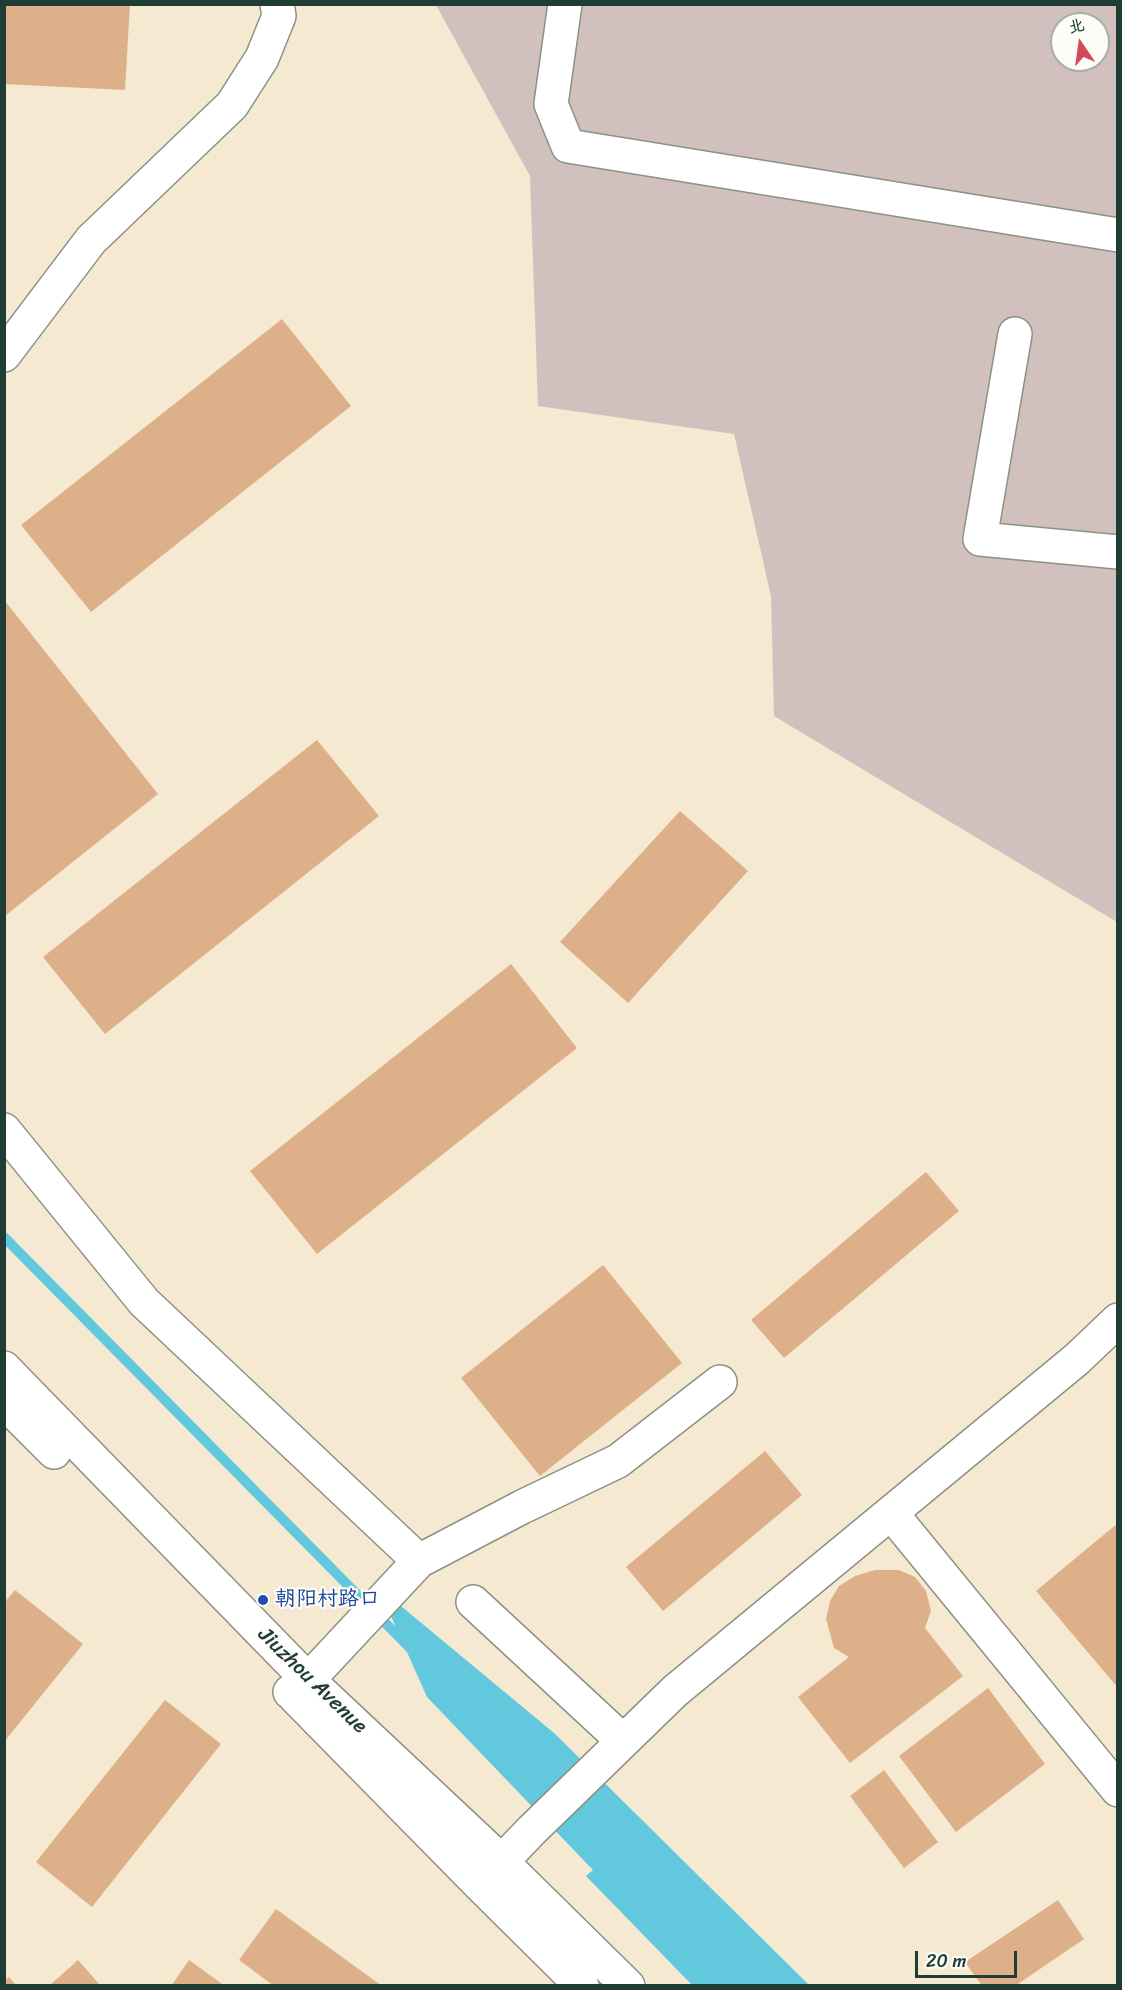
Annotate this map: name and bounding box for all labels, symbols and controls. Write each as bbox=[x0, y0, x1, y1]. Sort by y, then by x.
text: 北 bbox=[1065, 10, 1087, 42]
north arrow bbox=[1050, 12, 1110, 72]
place label: 朝阳村路口 bbox=[275, 1587, 380, 1613]
marker: 朝阳村路口 bbox=[256, 1593, 270, 1607]
street label: Jiuzhou Avenue bbox=[252, 1623, 372, 1739]
scale bar bbox=[918, 1939, 1020, 1977]
text: 20 m bbox=[926, 1945, 966, 1977]

